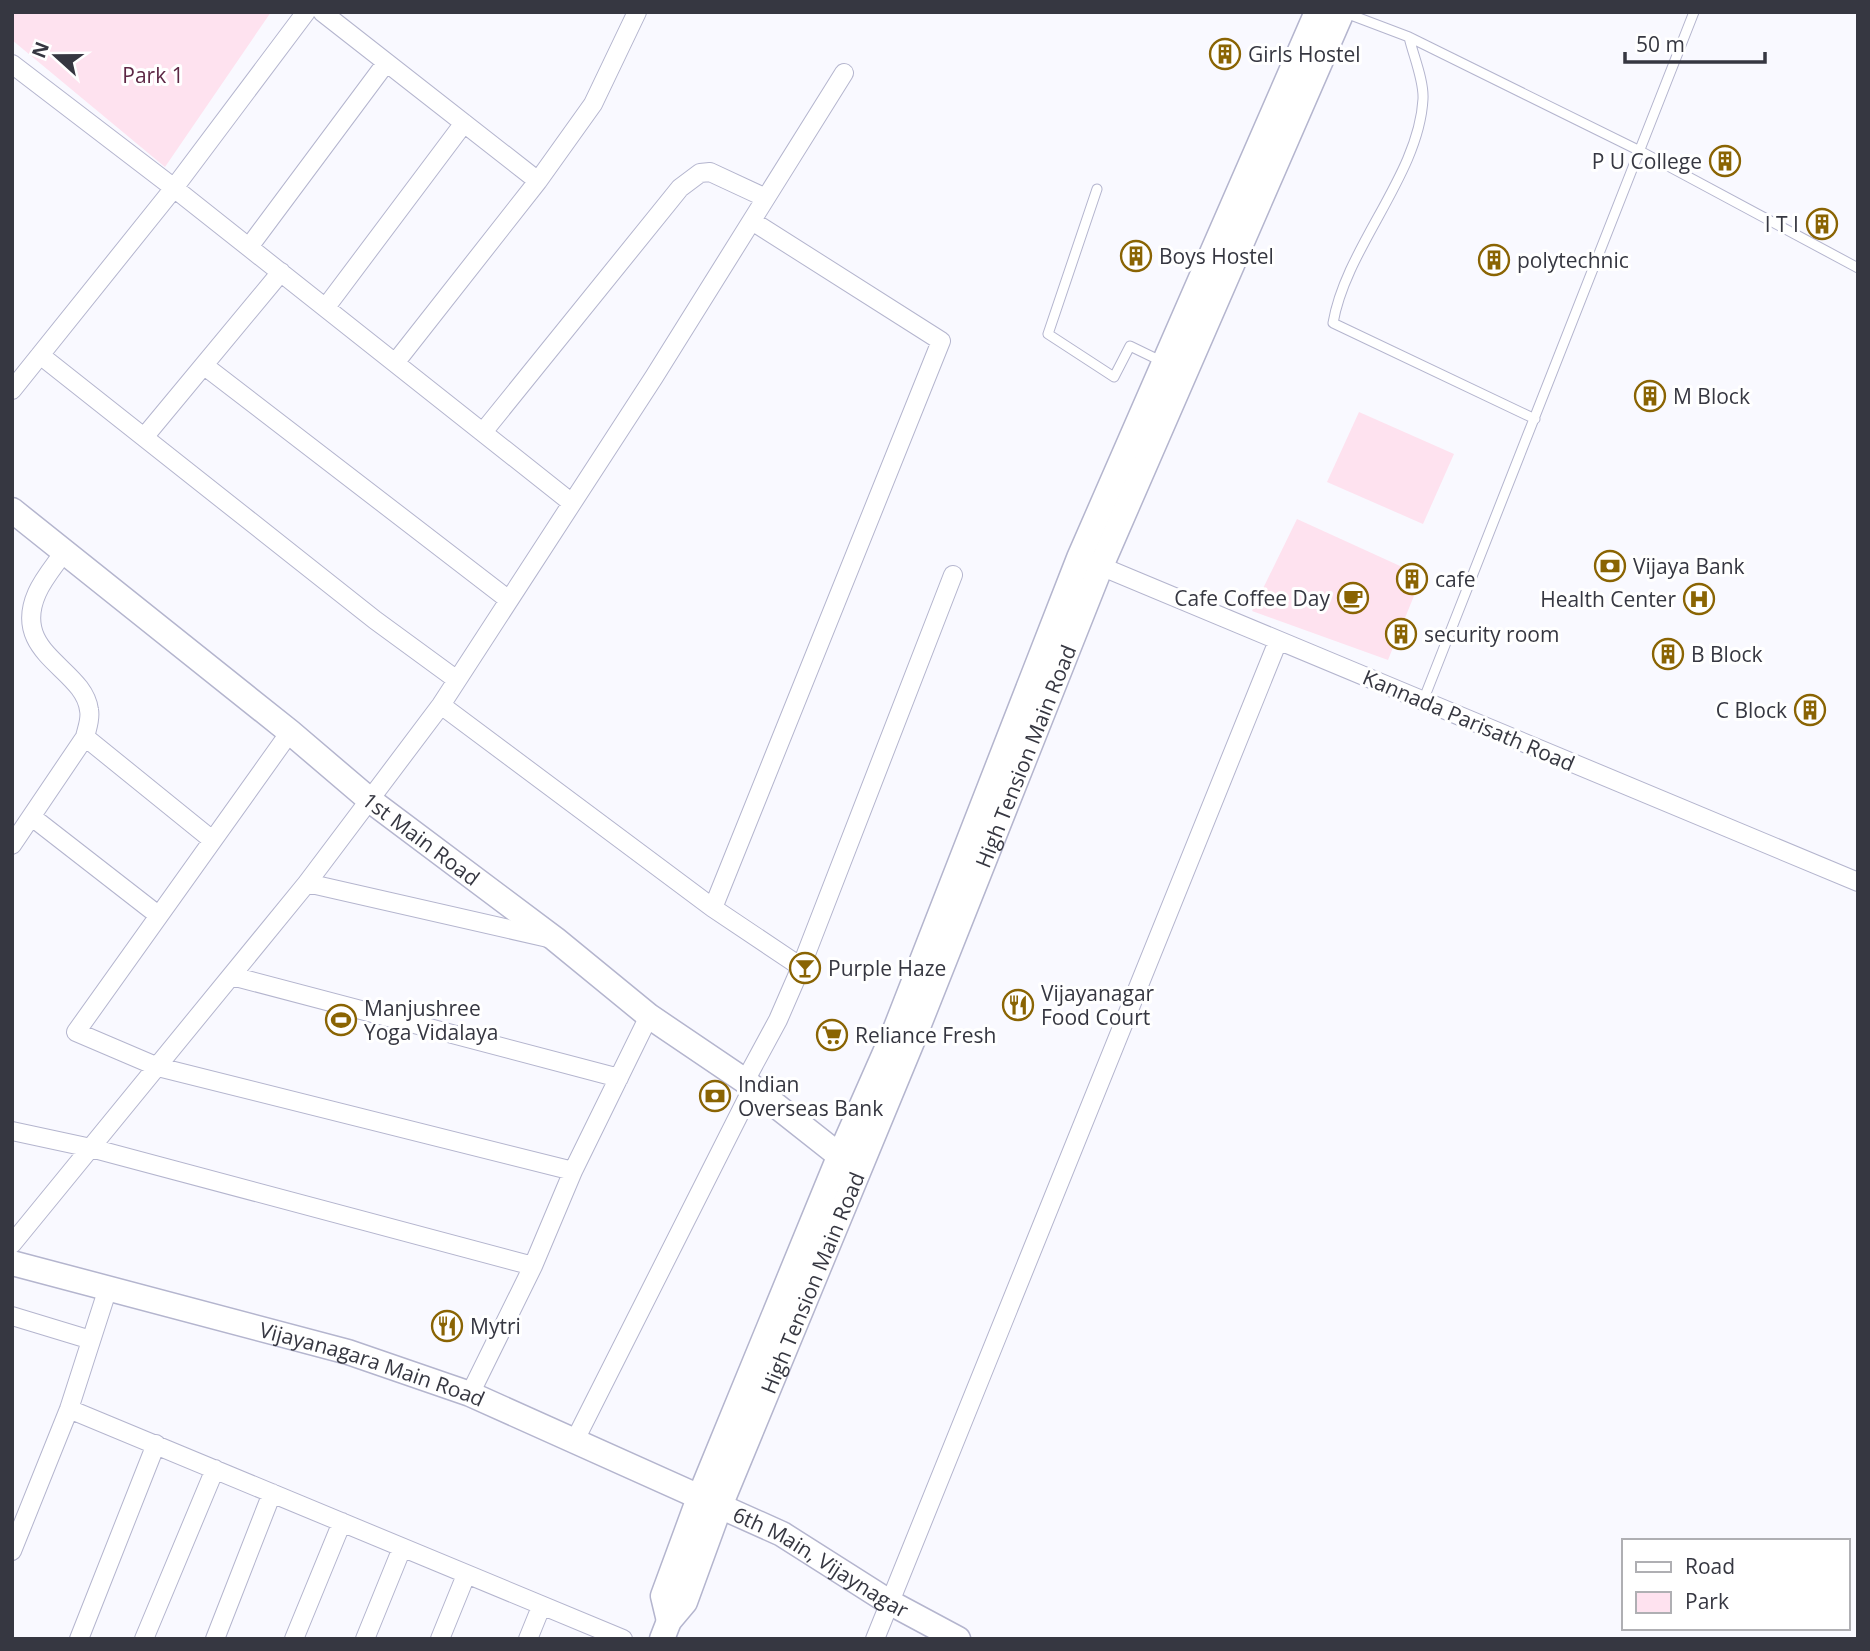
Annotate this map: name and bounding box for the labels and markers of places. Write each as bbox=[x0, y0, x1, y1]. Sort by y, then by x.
building icon: Girls Hostel bbox=[1208, 37, 1242, 71]
place label: Girls Hostel bbox=[1248, 40, 1361, 68]
building icon: P U College bbox=[1708, 144, 1742, 178]
place label: P U College bbox=[1592, 147, 1702, 175]
building icon: I T I bbox=[1805, 207, 1839, 241]
place label: I T I bbox=[1765, 210, 1799, 238]
building icon: Boys Hostel bbox=[1119, 239, 1153, 273]
place label: Boys Hostel bbox=[1159, 242, 1274, 270]
building icon: polytechnic bbox=[1477, 243, 1511, 277]
place label: polytechnic bbox=[1517, 246, 1629, 274]
building icon: M Block bbox=[1633, 379, 1667, 413]
place label: M Block bbox=[1673, 382, 1750, 410]
bank icon: Vijaya Bank bbox=[1593, 549, 1627, 583]
place label: Vijaya Bank bbox=[1633, 552, 1745, 580]
building icon: cafe bbox=[1395, 562, 1429, 596]
place label: cafe bbox=[1435, 565, 1476, 593]
cafe icon: Cafe Coffee Day bbox=[1336, 581, 1370, 615]
hospital icon: Health Center bbox=[1682, 582, 1716, 616]
place label: Cafe Coffee Day bbox=[1174, 584, 1330, 612]
place label: Health Center bbox=[1540, 585, 1676, 613]
building icon: security room bbox=[1384, 617, 1418, 651]
place label: security room bbox=[1424, 620, 1559, 648]
building icon: B Block bbox=[1651, 637, 1685, 671]
place label: B Block bbox=[1691, 640, 1763, 668]
building icon: C Block bbox=[1793, 693, 1827, 727]
place label: C Block bbox=[1716, 696, 1787, 724]
bar icon: Purple Haze bbox=[788, 951, 822, 985]
place label: Purple Haze bbox=[828, 954, 946, 982]
place label: Vijayanagar Food Court bbox=[1041, 979, 1155, 1031]
restaurant icon: Vijayanagar Food Court bbox=[1001, 988, 1035, 1022]
place label: Manjushree Yoga Vidalaya bbox=[364, 994, 498, 1046]
sports icon: Manjushree Yoga Vidalaya bbox=[324, 1003, 358, 1037]
supermarket icon: Reliance Fresh bbox=[815, 1018, 849, 1052]
place label: Reliance Fresh bbox=[855, 1021, 996, 1049]
place label: Indian Overseas Bank bbox=[738, 1070, 883, 1122]
bank icon: Indian Overseas Bank bbox=[698, 1079, 732, 1113]
restaurant icon: Mytri bbox=[430, 1309, 464, 1343]
place label: Mytri bbox=[470, 1312, 521, 1340]

